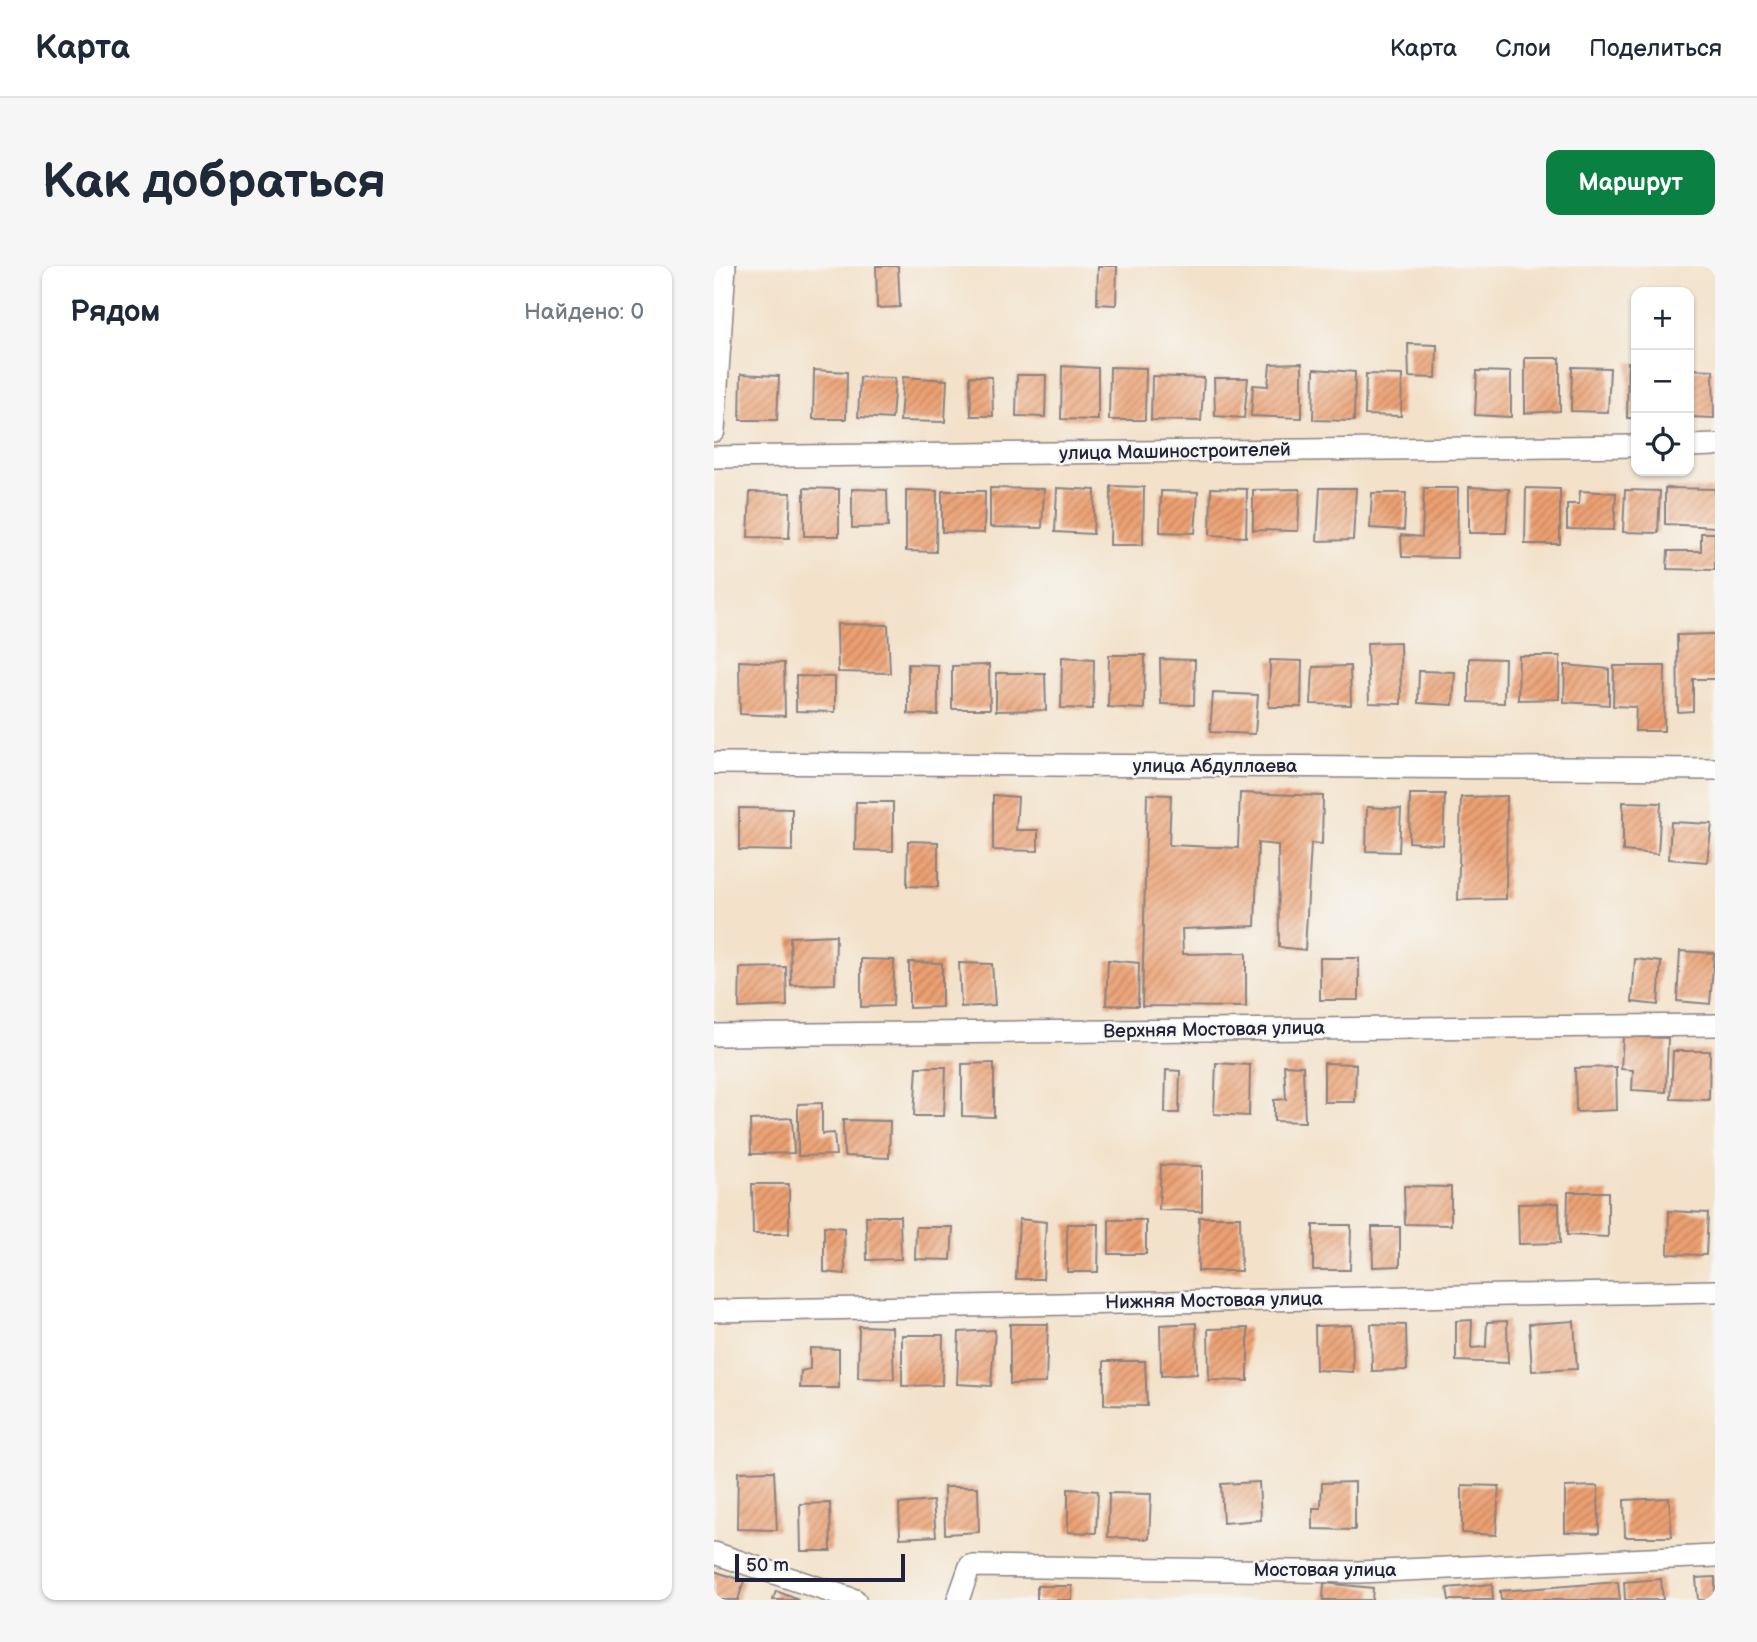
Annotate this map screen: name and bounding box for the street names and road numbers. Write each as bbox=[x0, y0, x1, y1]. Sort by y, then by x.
street label: улица Машиностроителей bbox=[1059, 438, 1291, 466]
street label: улица Абдуллаева bbox=[1133, 755, 1297, 778]
street label: Верхняя Мостовая улица bbox=[1103, 1017, 1325, 1043]
street label: Нижняя Мостовая улица bbox=[1105, 1288, 1323, 1314]
street label: Мостовая улица bbox=[1254, 1559, 1396, 1582]

